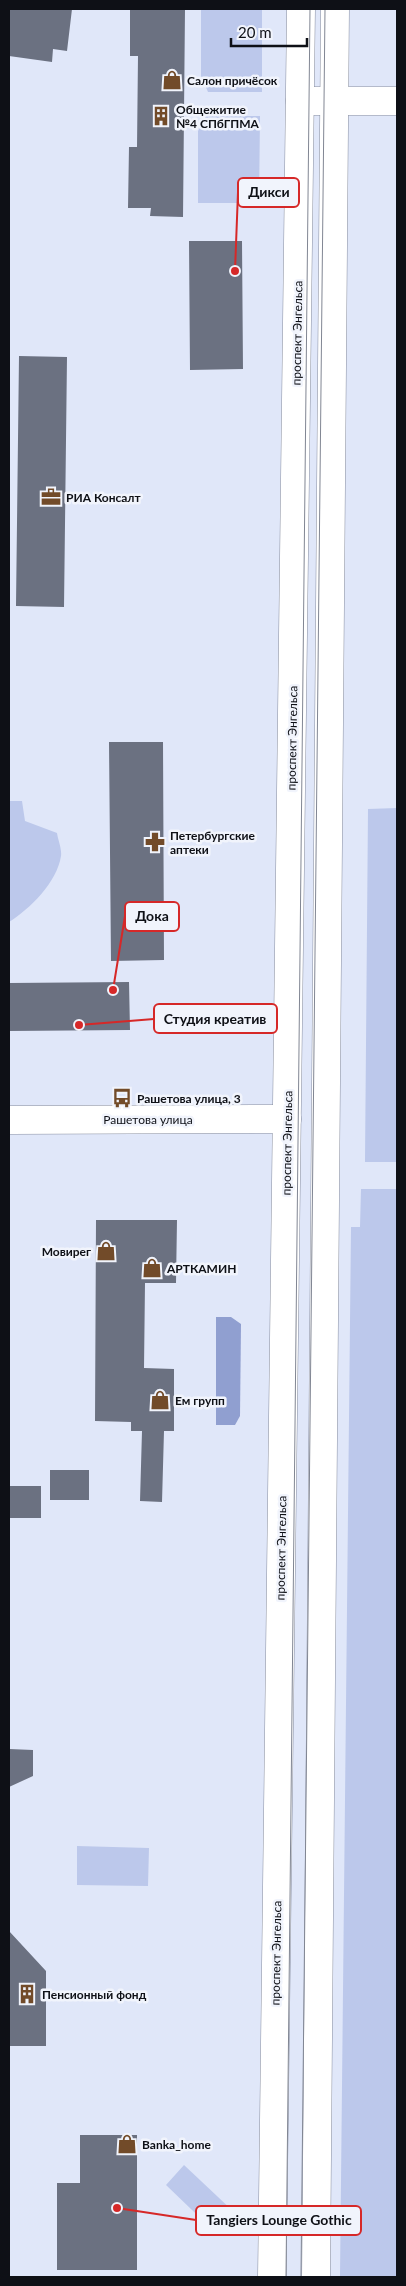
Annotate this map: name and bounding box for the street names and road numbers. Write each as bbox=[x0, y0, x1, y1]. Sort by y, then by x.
street label: проспект Энгельса bbox=[289, 281, 305, 385]
street label: проспект Энгельса bbox=[284, 686, 300, 790]
street label: проспект Энгельса bbox=[279, 1091, 295, 1195]
street label: Рашетова улица bbox=[103, 1112, 193, 1127]
street label: проспект Энгельса bbox=[273, 1496, 289, 1600]
street label: проспект Энгельса bbox=[268, 1901, 284, 2005]

